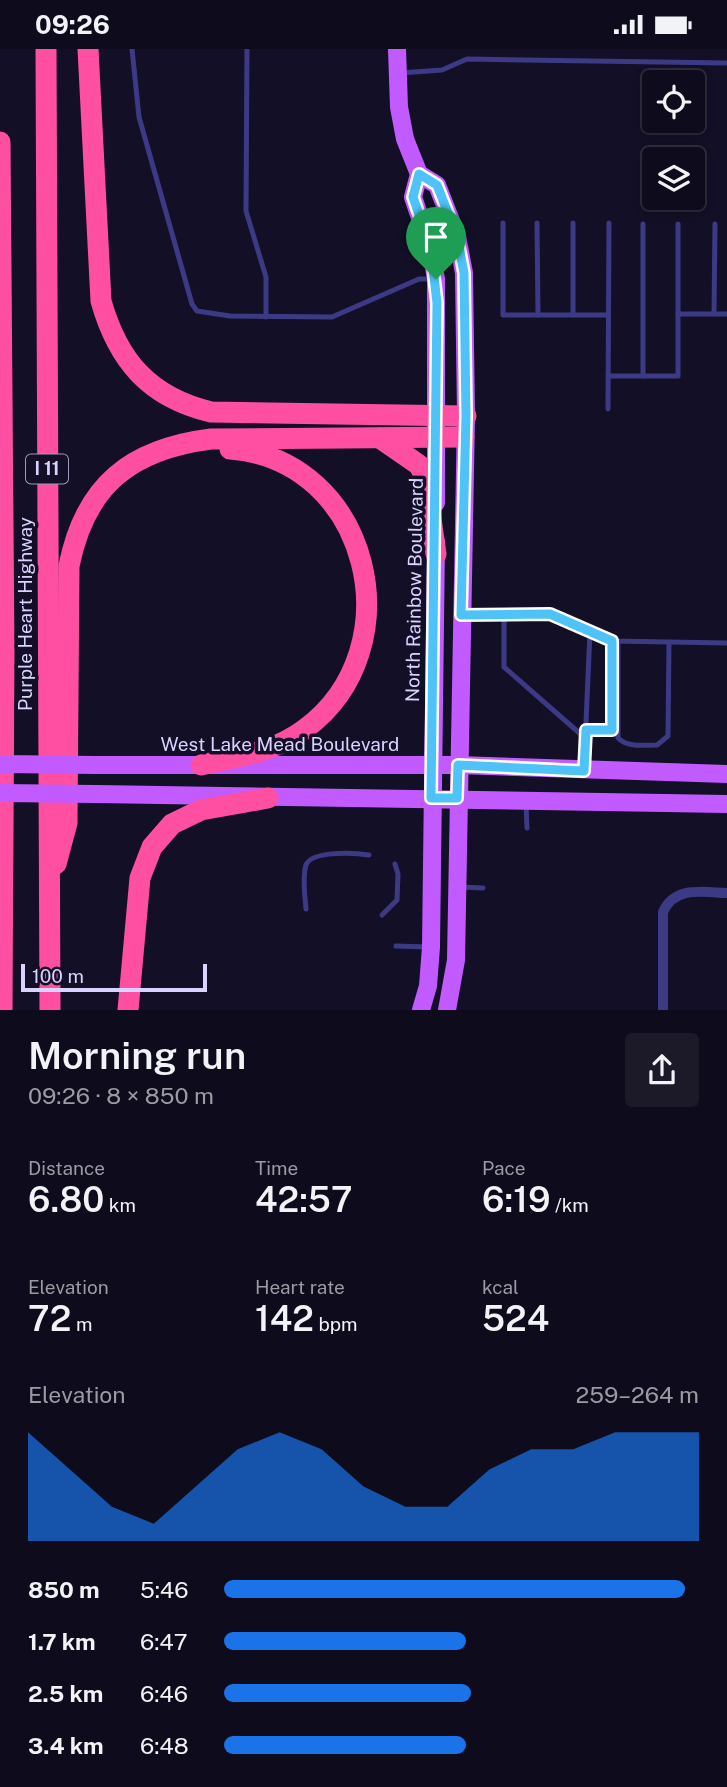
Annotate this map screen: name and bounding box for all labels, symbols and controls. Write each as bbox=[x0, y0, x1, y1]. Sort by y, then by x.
text: 09:26 bbox=[35, 9, 110, 40]
map controls bbox=[642, 70, 705, 210]
button: locate bbox=[642, 70, 705, 133]
button: layers bbox=[642, 147, 705, 210]
pin bbox=[406, 207, 466, 279]
icon: arrive bbox=[417, 218, 455, 256]
road number: I 11 bbox=[26, 455, 68, 483]
street label: North Rainbow Boulevard bbox=[401, 478, 427, 702]
street label: Purple Heart Highway bbox=[14, 517, 36, 711]
street label: West Lake Mead Boulevard bbox=[161, 733, 399, 755]
scale bar bbox=[21, 961, 206, 993]
text: 100 m bbox=[32, 965, 84, 987]
text: Morning run bbox=[28, 1033, 246, 1078]
button: share bbox=[625, 1033, 699, 1107]
text: 09:26 · 8 × 850 m bbox=[28, 1082, 214, 1109]
text: Distance bbox=[28, 1157, 105, 1179]
text: Time bbox=[255, 1157, 298, 1179]
text: Pace bbox=[482, 1157, 525, 1179]
text: 6.80 bbox=[28, 1179, 104, 1220]
text: 42:57 bbox=[255, 1179, 352, 1220]
text: 6:19 bbox=[482, 1179, 550, 1220]
text: km bbox=[104, 1194, 136, 1216]
text: /km bbox=[550, 1194, 589, 1216]
text: Elevation bbox=[28, 1276, 109, 1298]
text: Heart rate bbox=[255, 1276, 345, 1298]
text: kcal bbox=[482, 1276, 519, 1298]
text: 72 bbox=[28, 1298, 71, 1339]
text: 142 bbox=[255, 1298, 314, 1339]
text: 524 bbox=[482, 1298, 549, 1339]
text: m bbox=[71, 1313, 92, 1335]
text: bpm bbox=[314, 1313, 358, 1335]
text: Elevation bbox=[28, 1381, 126, 1408]
text: 259–264 m bbox=[576, 1381, 699, 1408]
text: 850 m bbox=[28, 1576, 100, 1603]
text: 5:46 bbox=[140, 1576, 189, 1603]
text: 1.7 km bbox=[28, 1628, 96, 1655]
text: 6:47 bbox=[140, 1628, 188, 1655]
text: 2.5 km bbox=[28, 1680, 103, 1707]
text: 6:46 bbox=[140, 1680, 188, 1707]
text: 3.4 km bbox=[28, 1732, 104, 1759]
text: 6:48 bbox=[140, 1732, 189, 1759]

